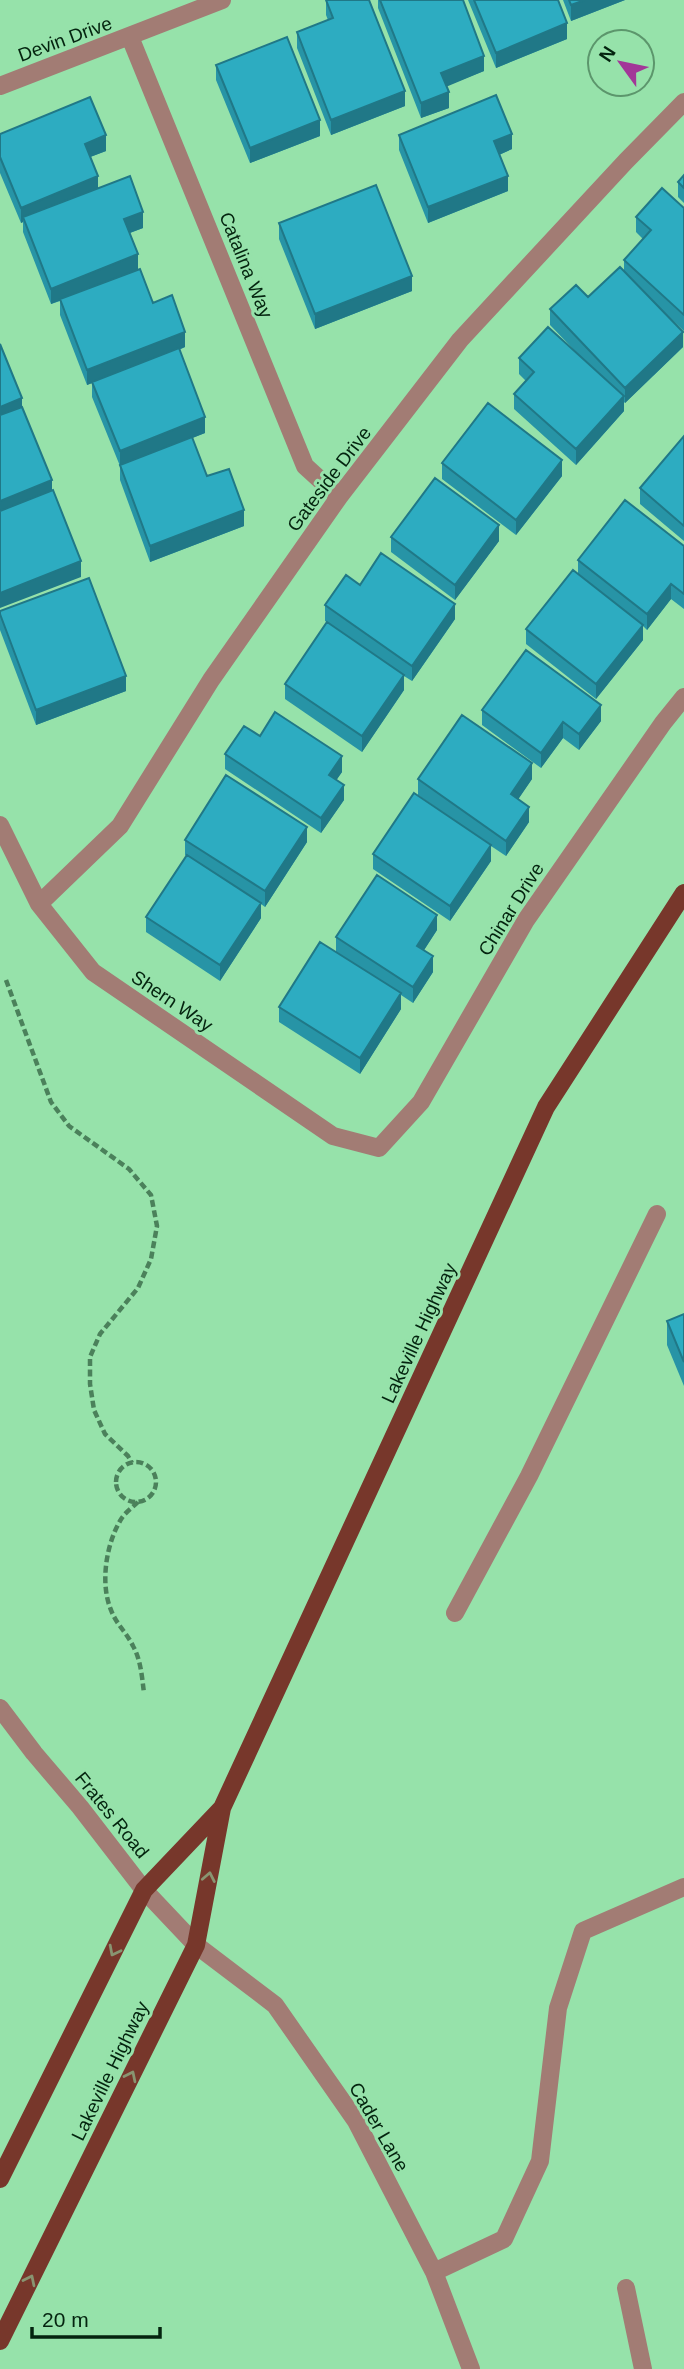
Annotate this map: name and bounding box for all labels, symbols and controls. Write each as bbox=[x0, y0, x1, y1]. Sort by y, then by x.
street label: Devin Drive bbox=[15, 12, 115, 66]
north arrow bbox=[586, 28, 656, 98]
text: N bbox=[595, 43, 620, 65]
street label: Catalina Way bbox=[215, 209, 277, 321]
street label: Gateside Drive bbox=[283, 422, 375, 536]
street label: Chinar Drive bbox=[474, 859, 548, 959]
street label: Shern Way bbox=[127, 966, 217, 1036]
street label: Lakeville Highway bbox=[377, 1259, 461, 1406]
street label: Frates Road bbox=[71, 1768, 153, 1862]
one-way arrow bbox=[201, 1872, 216, 1883]
one-way arrow bbox=[108, 1944, 122, 1956]
street label: Lakeville Highway bbox=[67, 1998, 153, 2144]
one-way arrow bbox=[123, 2071, 137, 2083]
street label: Cader Lane bbox=[345, 2079, 413, 2175]
one-way arrow bbox=[22, 2275, 36, 2287]
scale bar bbox=[32, 2296, 159, 2340]
text: 20 m bbox=[42, 2308, 89, 2331]

